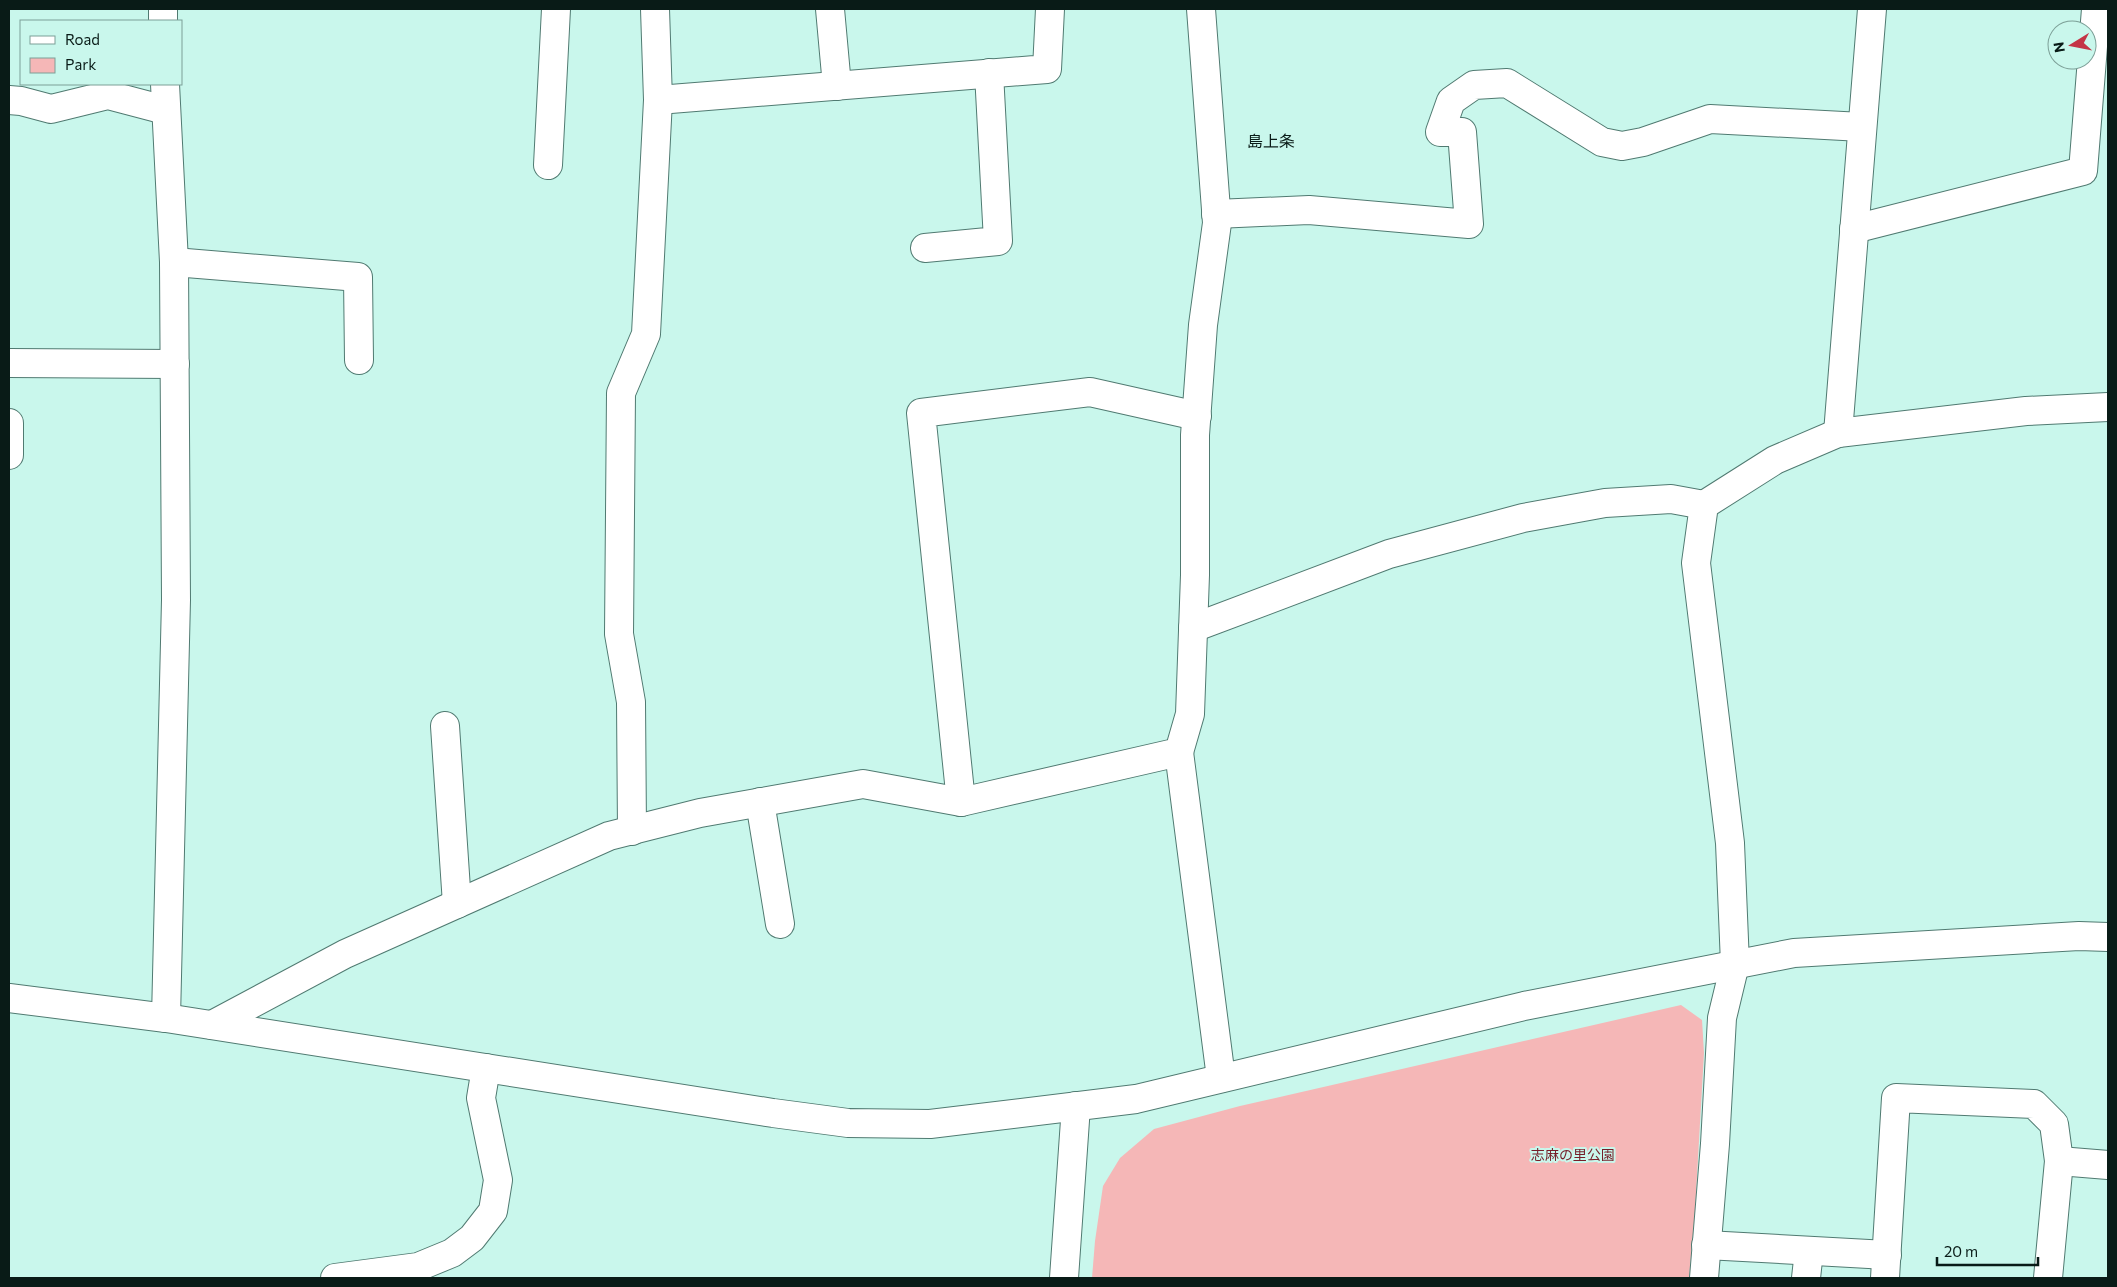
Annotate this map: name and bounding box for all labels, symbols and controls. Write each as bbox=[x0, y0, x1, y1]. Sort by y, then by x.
legend bbox=[20, 20, 182, 85]
north arrow bbox=[2047, 20, 2097, 70]
text: Road bbox=[65, 30, 100, 48]
text: N bbox=[2049, 41, 2068, 54]
text: Park bbox=[65, 55, 96, 73]
district label: 島上条 bbox=[1247, 131, 1295, 150]
park label: 志麻の里公園 bbox=[1531, 1146, 1615, 1163]
scale bar bbox=[1937, 1234, 2038, 1266]
text: 20 m bbox=[1944, 1242, 1978, 1260]

